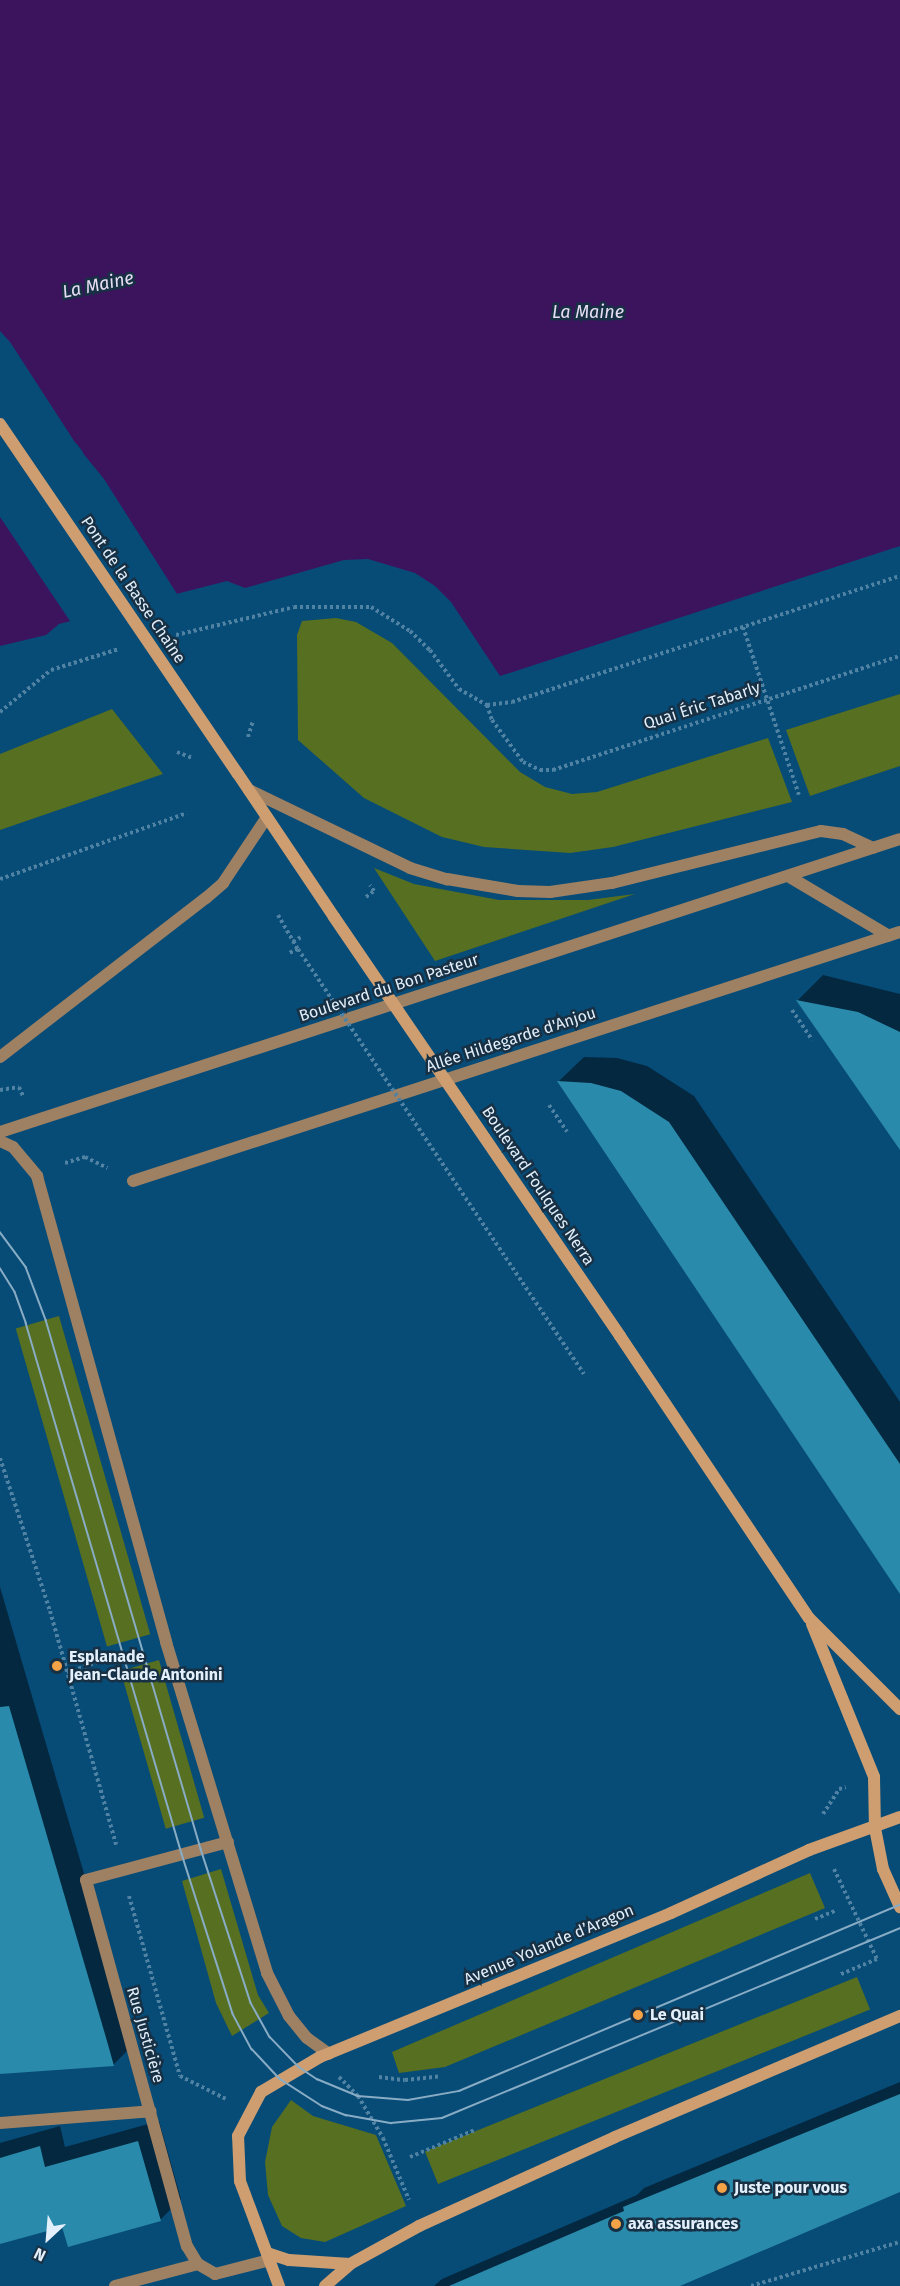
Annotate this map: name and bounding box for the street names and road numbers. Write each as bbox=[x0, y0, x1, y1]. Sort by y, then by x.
street label: Pont de la Basse Chaîne bbox=[77, 513, 189, 667]
street label: Quai Éric Tabarly bbox=[641, 678, 763, 734]
street label: Boulevard du Bon Pasteur bbox=[297, 950, 481, 1026]
street label: Allée Hildegarde d'Anjou bbox=[424, 1003, 598, 1077]
street label: Boulevard Foulques Nerra bbox=[478, 1103, 598, 1269]
street label: Avenue Yolande d’Aragon bbox=[461, 1900, 637, 1990]
street label: Rue Justicière bbox=[122, 1985, 168, 2085]

